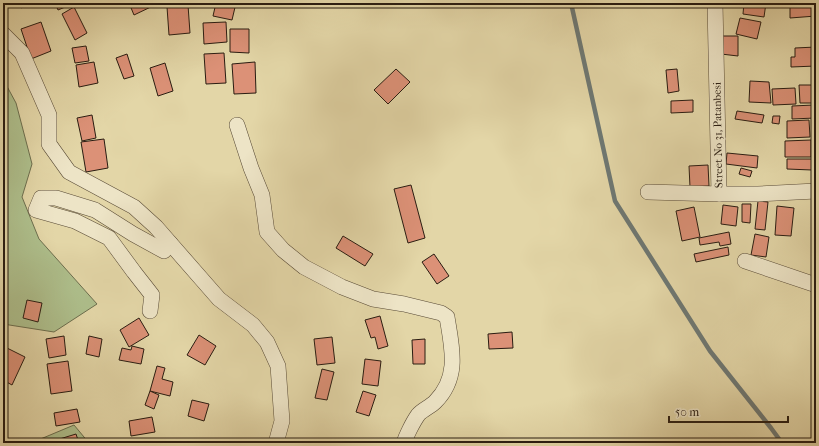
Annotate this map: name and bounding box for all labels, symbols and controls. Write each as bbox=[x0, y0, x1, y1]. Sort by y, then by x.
street label: Street No 31, Patanbesi bbox=[711, 81, 725, 188]
scale bar bbox=[669, 398, 788, 424]
text: 50 m bbox=[675, 405, 699, 419]

